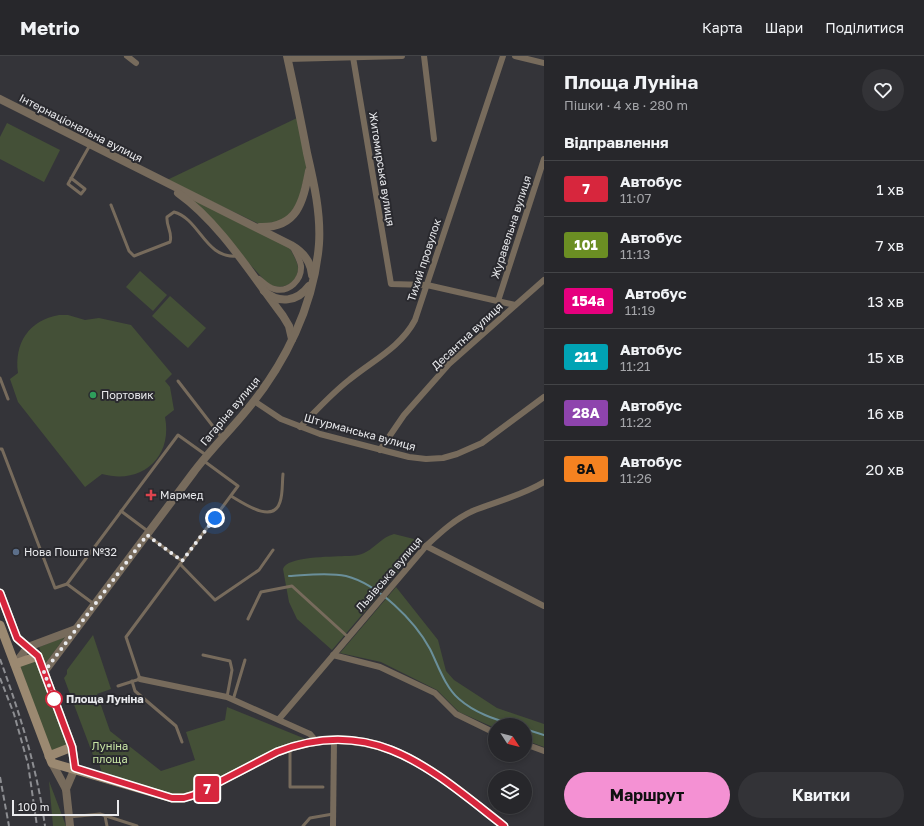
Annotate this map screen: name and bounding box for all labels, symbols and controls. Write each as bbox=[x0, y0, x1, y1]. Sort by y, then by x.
text: Metrio bbox=[20, 16, 80, 39]
text: Карта bbox=[702, 19, 743, 36]
text: Шари bbox=[765, 19, 803, 36]
text: Поділитися bbox=[825, 19, 904, 36]
button: heart bbox=[862, 69, 904, 111]
text: Площа Луніна bbox=[564, 70, 698, 93]
street label: Інтернаціональна вулиця bbox=[17, 91, 145, 164]
text: Пішки · 4 хв · 280 m bbox=[564, 97, 688, 113]
street label: Житомирська вулиця bbox=[367, 111, 398, 227]
text: Відправлення bbox=[564, 133, 669, 151]
text: Автобус bbox=[620, 172, 682, 190]
street label: Журавельна вулиця bbox=[488, 174, 533, 280]
text: 7 bbox=[582, 180, 590, 197]
text: 1 хв bbox=[876, 180, 904, 198]
text: 11:07 bbox=[620, 190, 651, 206]
street label: Тихий провулок bbox=[404, 216, 443, 303]
text: Автобус bbox=[620, 228, 682, 246]
text: 101 bbox=[574, 236, 598, 253]
text: 7 хв bbox=[876, 236, 904, 254]
text: 11:13 bbox=[620, 246, 650, 262]
text: Автобус bbox=[625, 284, 687, 302]
text: 154а bbox=[572, 292, 605, 309]
text: 13 хв bbox=[867, 292, 904, 310]
street label: Десантна вулиця bbox=[428, 299, 505, 372]
text: 11:19 bbox=[625, 302, 655, 318]
text: Автобус bbox=[620, 340, 682, 358]
text: 211 bbox=[575, 348, 597, 365]
text: 15 хв bbox=[868, 348, 904, 366]
text: 11:21 bbox=[620, 358, 650, 374]
street label: Гагаріна вулиця bbox=[197, 374, 262, 448]
place label: Портовик bbox=[101, 388, 154, 401]
marker: Портовик bbox=[88, 390, 98, 400]
text: Автобус bbox=[620, 396, 682, 414]
text: 28А bbox=[572, 404, 600, 421]
text: 16 хв bbox=[867, 404, 904, 422]
street label: Штурманська вулиця bbox=[303, 410, 417, 453]
text: 11:22 bbox=[620, 414, 652, 430]
text: Автобус bbox=[620, 452, 682, 470]
text: 8А bbox=[577, 460, 595, 477]
text: 20 хв bbox=[866, 460, 904, 478]
text: 11:26 bbox=[620, 470, 652, 486]
place label: Мармед bbox=[160, 488, 204, 501]
marker: Мармед bbox=[145, 489, 157, 501]
your location bbox=[205, 508, 225, 528]
street label: Львівська вулиця bbox=[353, 534, 424, 614]
place label: Нова Пошта №32 bbox=[24, 545, 117, 558]
marker: Нова Пошта №32 bbox=[11, 547, 21, 557]
marker: Площа Луніна bbox=[45, 690, 63, 708]
place label: Площа Луніна bbox=[66, 692, 144, 705]
north arrow bbox=[488, 718, 532, 762]
map controls bbox=[488, 718, 532, 814]
park label: Луніна площа bbox=[92, 739, 128, 765]
button: layers bbox=[488, 770, 532, 814]
button: Маршрут bbox=[564, 772, 730, 818]
button: Квитки bbox=[738, 772, 904, 818]
line badge: 7 bbox=[194, 776, 220, 802]
text: 7 bbox=[203, 780, 211, 797]
scale bar bbox=[12, 798, 119, 817]
text: 100 m bbox=[18, 800, 49, 813]

